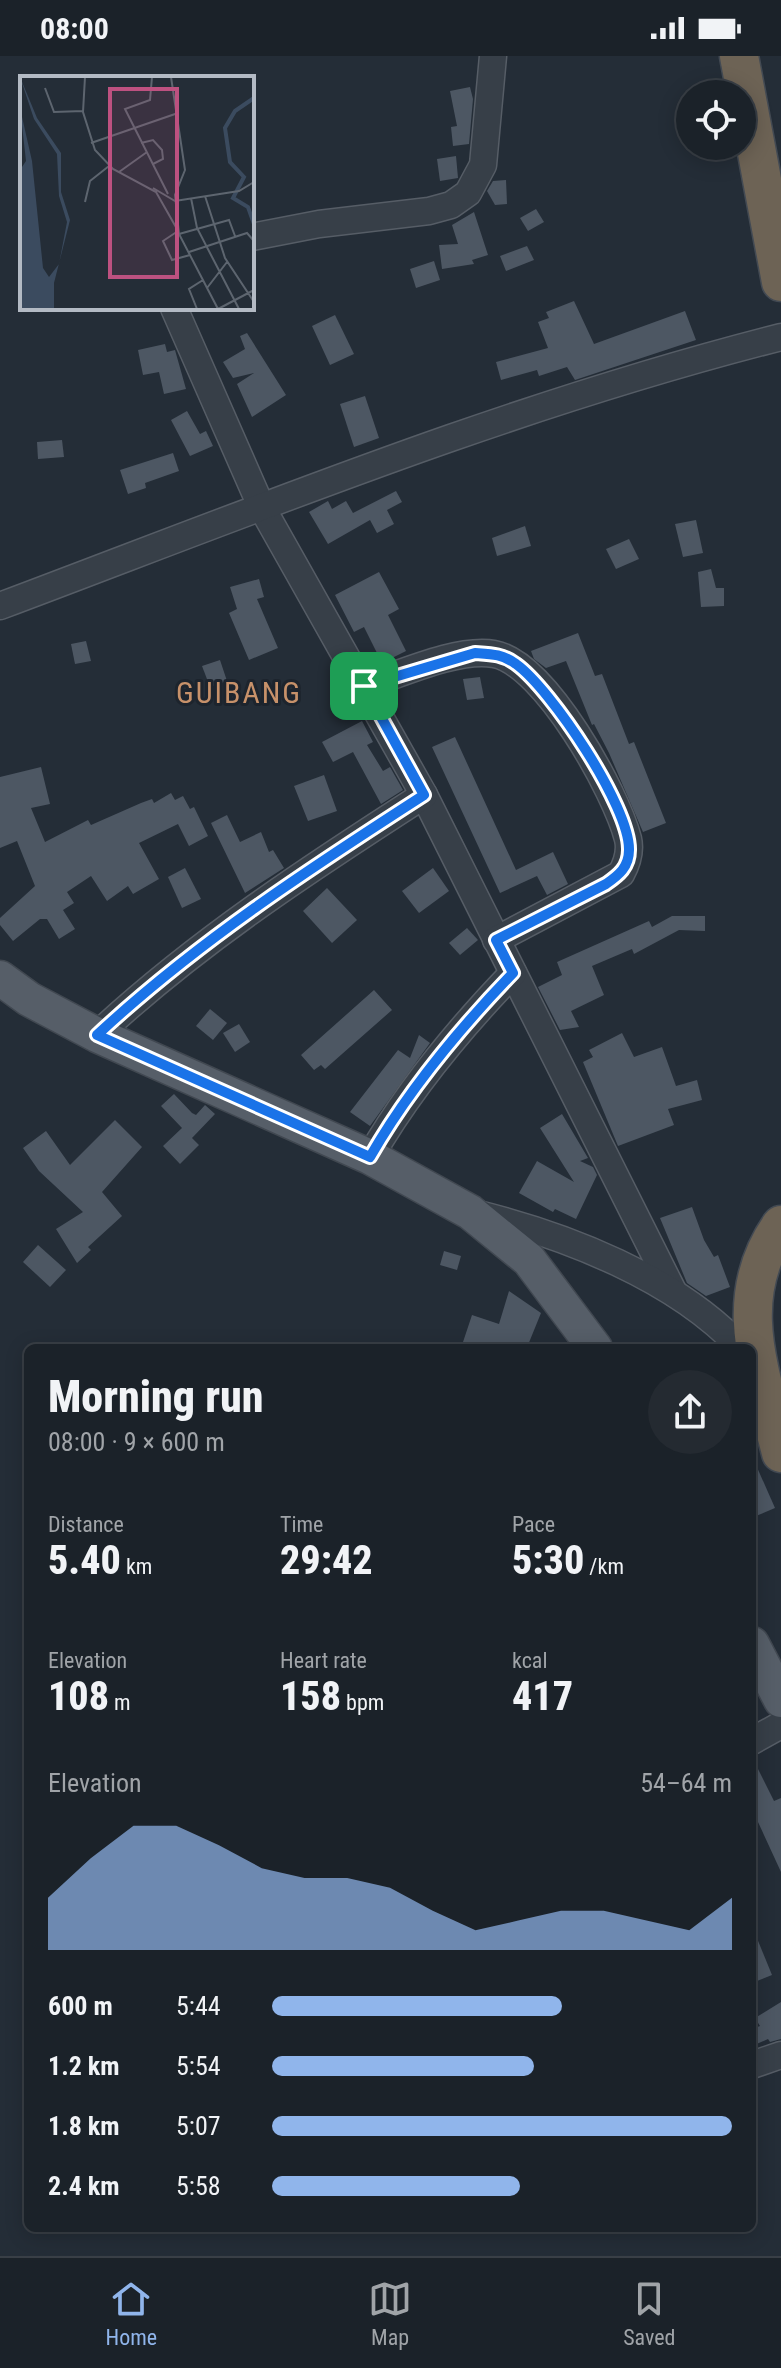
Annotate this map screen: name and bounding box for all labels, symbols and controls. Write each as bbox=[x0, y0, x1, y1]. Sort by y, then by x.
text: 08:00 bbox=[40, 11, 109, 46]
inset map bbox=[20, 76, 254, 310]
map controls bbox=[676, 80, 756, 160]
button: locate bbox=[676, 80, 756, 160]
pin bbox=[330, 652, 398, 720]
icon: arrive bbox=[342, 664, 386, 708]
district label: GUIBANG bbox=[176, 675, 302, 710]
button: share bbox=[648, 1370, 732, 1454]
text: Morning run bbox=[48, 1371, 264, 1423]
text: 08:00 · 9 × 600 m bbox=[48, 1427, 225, 1457]
text: Distance bbox=[48, 1512, 124, 1537]
text: Time bbox=[280, 1512, 323, 1537]
text: Pace bbox=[512, 1512, 555, 1537]
text: 5.40 bbox=[48, 1537, 121, 1584]
text: 29:42 bbox=[280, 1537, 373, 1584]
text: 5:30 bbox=[512, 1537, 584, 1584]
text: km bbox=[121, 1554, 152, 1579]
text: /km bbox=[584, 1554, 624, 1579]
text: Elevation bbox=[48, 1648, 127, 1673]
text: Heart rate bbox=[280, 1648, 367, 1673]
text: kcal bbox=[512, 1648, 547, 1673]
text: 108 bbox=[48, 1673, 109, 1720]
text: 158 bbox=[280, 1673, 341, 1720]
text: 417 bbox=[512, 1673, 573, 1720]
text: m bbox=[109, 1690, 131, 1715]
text: bpm bbox=[341, 1690, 384, 1715]
text: Elevation bbox=[48, 1768, 142, 1798]
text: 54–64 m bbox=[640, 1768, 732, 1798]
text: 600 m bbox=[48, 1991, 113, 2021]
text: 5:44 bbox=[176, 1991, 221, 2021]
text: 1.2 km bbox=[48, 2051, 120, 2081]
text: 5:54 bbox=[176, 2051, 221, 2081]
text: 1.8 km bbox=[48, 2111, 120, 2141]
text: 5:07 bbox=[176, 2111, 221, 2141]
text: 2.4 km bbox=[48, 2171, 120, 2201]
text: 5:58 bbox=[176, 2171, 221, 2201]
tab: Home bbox=[106, 2277, 157, 2350]
tab: Map bbox=[368, 2277, 412, 2350]
tab: Saved bbox=[623, 2277, 675, 2350]

